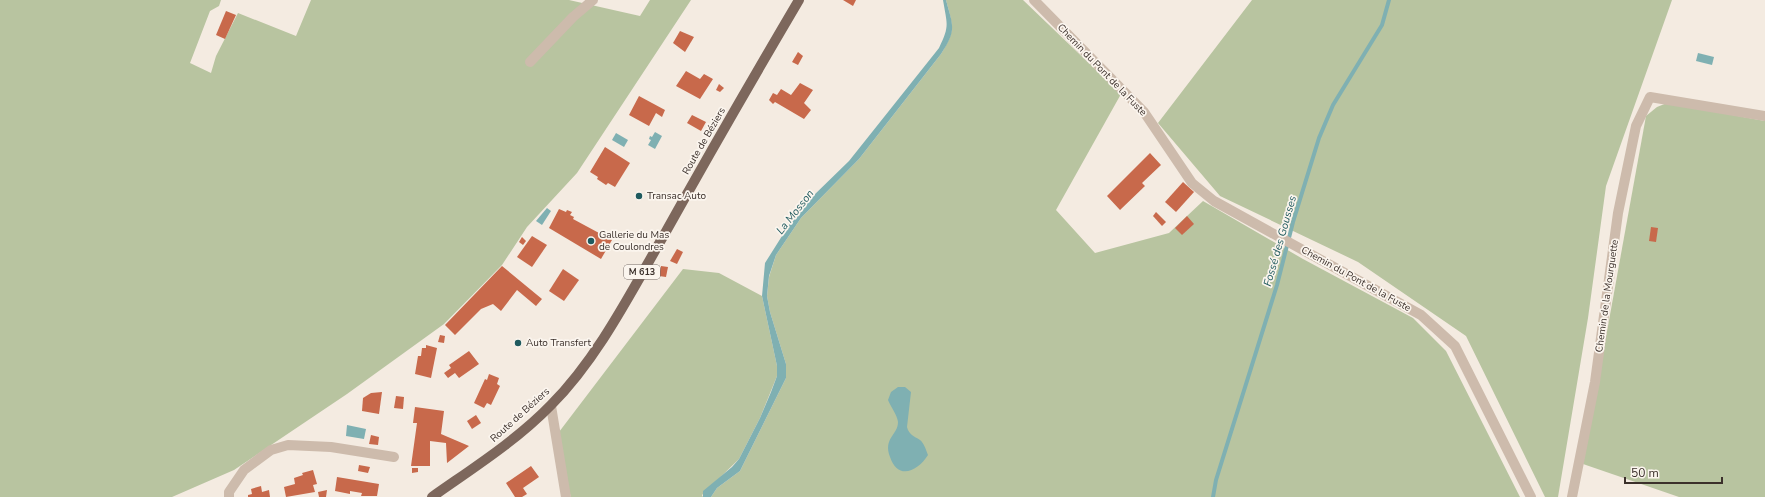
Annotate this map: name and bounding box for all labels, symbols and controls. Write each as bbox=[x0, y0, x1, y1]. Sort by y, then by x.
street label: Chemin du Pont de la Fuste bbox=[1054, 21, 1150, 119]
street label: Route de Béziers bbox=[679, 105, 729, 177]
water label: La Mosson bbox=[773, 186, 817, 238]
place label: Transac Auto bbox=[647, 189, 706, 203]
marker: Transac Auto bbox=[634, 191, 644, 201]
water label: Fossé des Gousses bbox=[1260, 194, 1300, 288]
place label: Gallerie du Mas de Coulondres bbox=[599, 228, 669, 254]
marker: Gallerie du Mas de Coulondres bbox=[586, 236, 596, 246]
street label: Chemin de la Mourguette bbox=[1592, 239, 1622, 353]
street label: Chemin du Pont de la Fuste bbox=[1299, 243, 1413, 315]
road number: M 613 bbox=[624, 265, 660, 279]
place label: Auto Transfert bbox=[526, 336, 591, 350]
marker: Auto Transfert bbox=[513, 338, 523, 348]
street label: Route de Béziers bbox=[487, 384, 553, 445]
scale bar bbox=[1625, 459, 1722, 485]
text: 50 m bbox=[1631, 465, 1659, 481]

